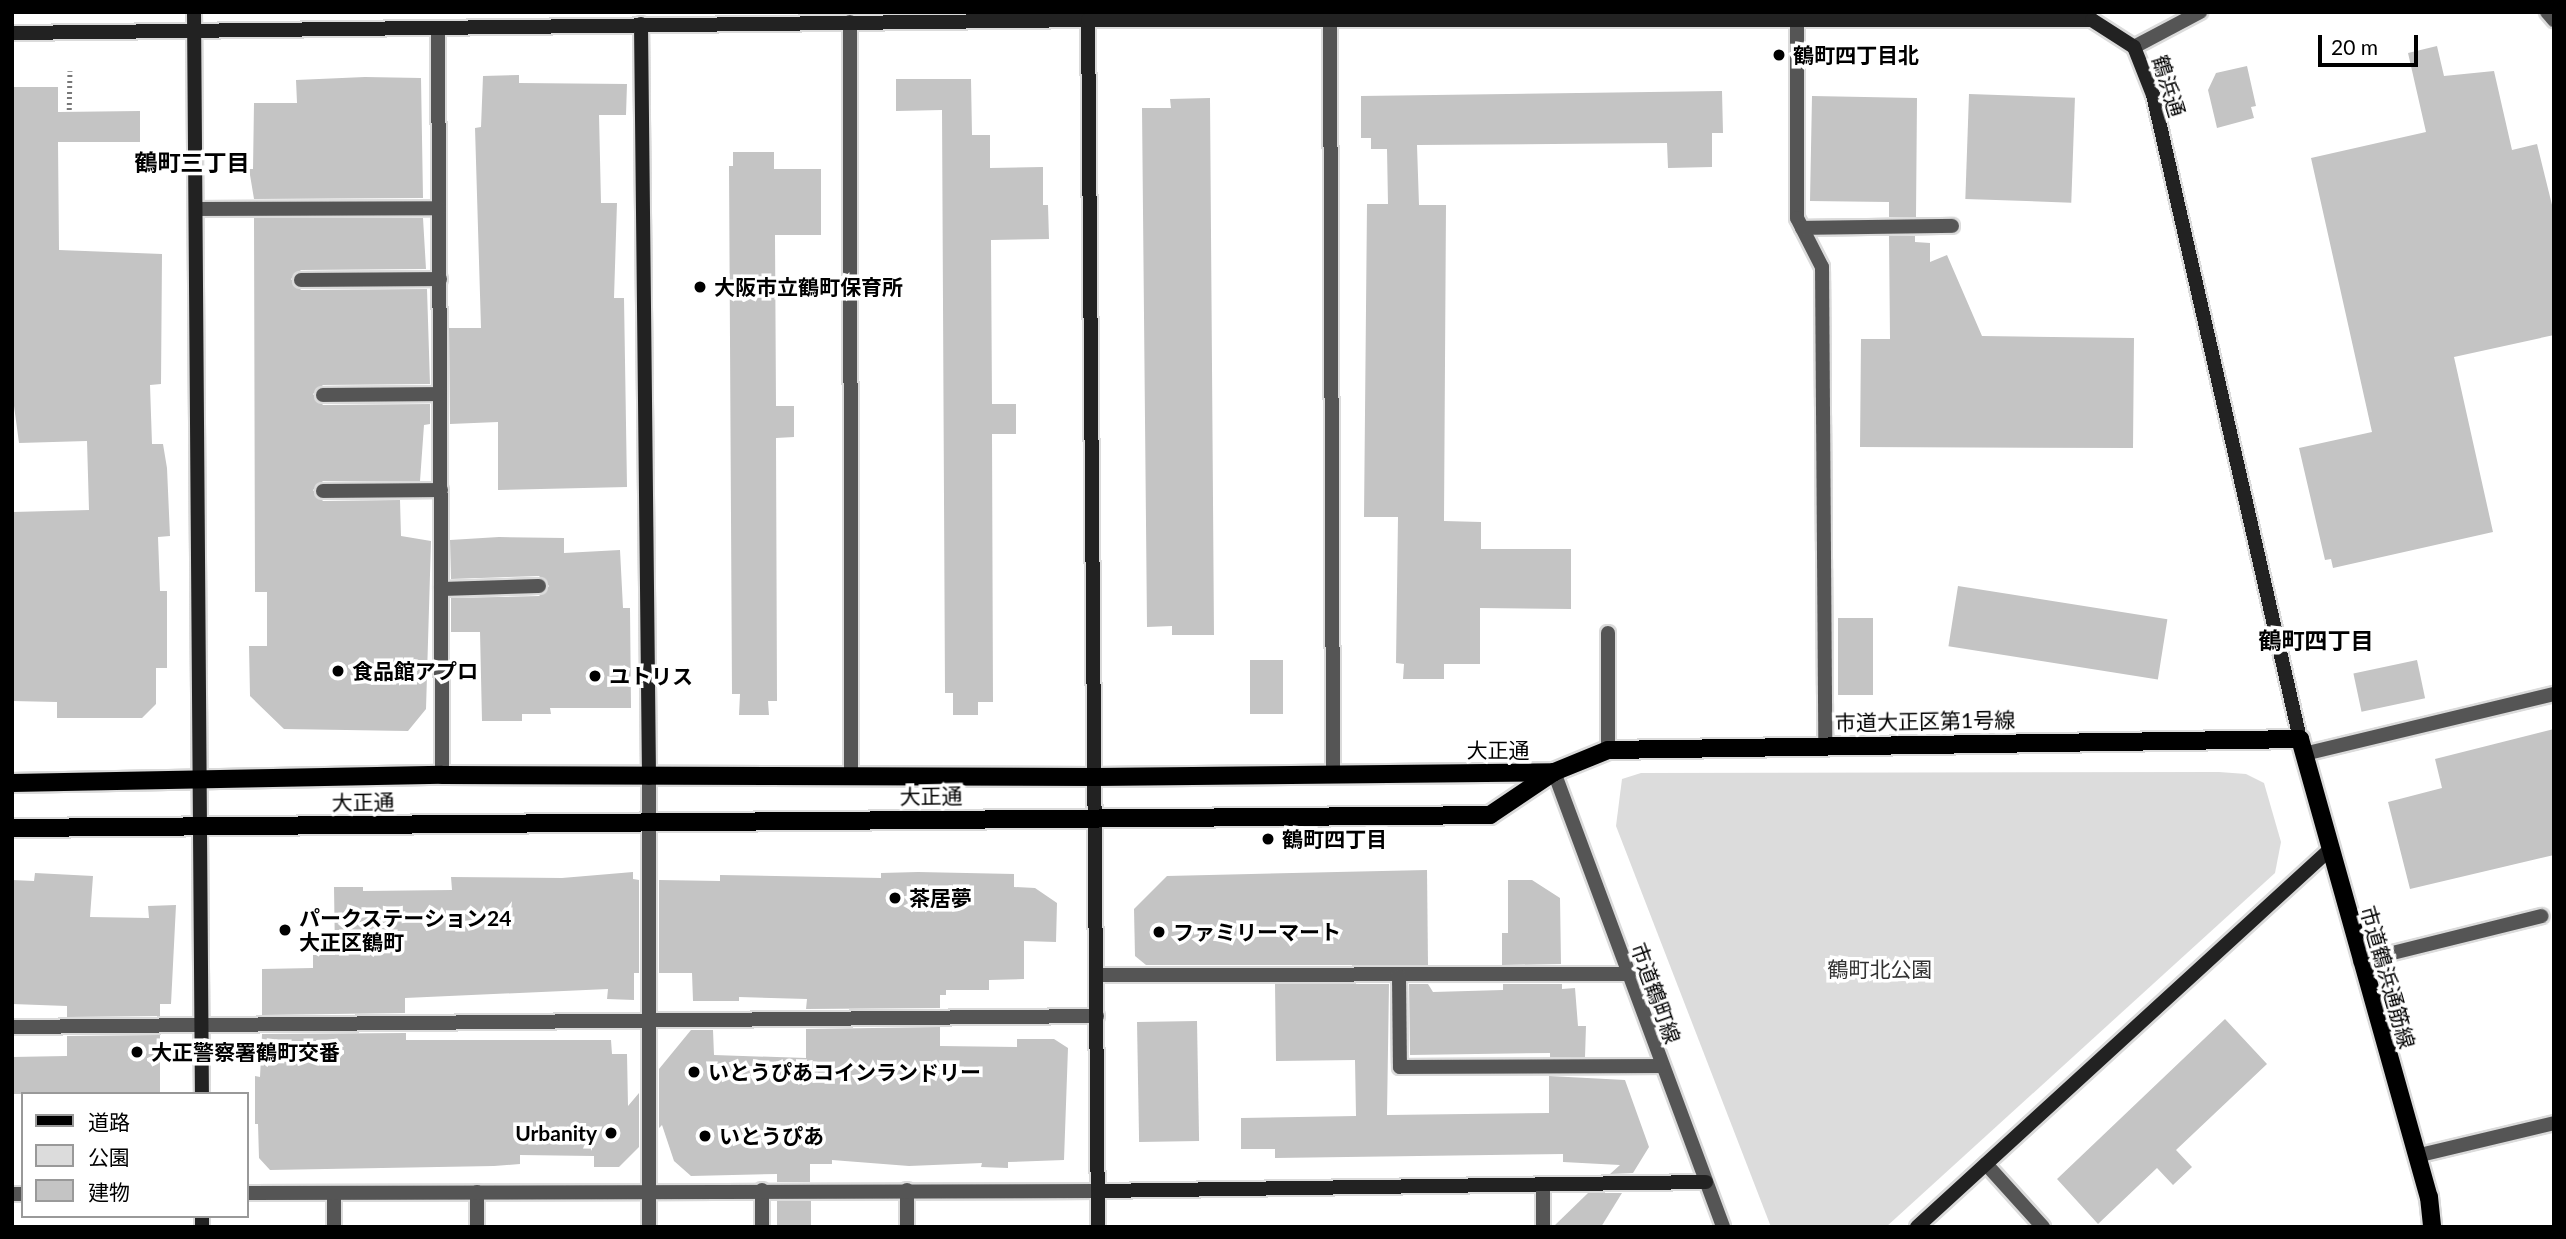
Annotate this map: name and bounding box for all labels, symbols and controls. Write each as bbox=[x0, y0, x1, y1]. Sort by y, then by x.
scale bar bbox=[2321, 21, 2421, 65]
text: 20 m bbox=[2331, 34, 2378, 59]
place label: 鶴町四丁目北 bbox=[1793, 42, 1919, 68]
marker: 鶴町四丁目北 bbox=[1771, 47, 1787, 63]
street label: 鶴浜通 bbox=[2148, 52, 2190, 120]
district label: 鶴町三丁目 bbox=[135, 148, 249, 176]
place label: 大阪市立鶴町保育所 bbox=[714, 274, 903, 300]
marker: 大阪市立鶴町保育所 bbox=[692, 279, 708, 295]
district label: 鶴町四丁目 bbox=[2259, 626, 2373, 654]
place label: 食品館アプロ bbox=[352, 658, 478, 684]
marker: 食品館アプロ bbox=[330, 663, 346, 679]
place label: ユトリス bbox=[609, 663, 693, 689]
marker: ユトリス bbox=[587, 668, 603, 684]
street label: 市道大正区第1号線 bbox=[1835, 707, 2015, 735]
street label: 大正通 bbox=[1467, 737, 1529, 763]
street label: 大正通 bbox=[899, 783, 963, 809]
street label: 大正通 bbox=[331, 789, 395, 815]
place label: 鶴町四丁目 bbox=[1282, 826, 1387, 852]
marker: 鶴町四丁目 bbox=[1260, 831, 1276, 847]
place label: 茶居夢 bbox=[909, 885, 972, 911]
marker: 茶居夢 bbox=[887, 890, 903, 906]
street label: 市道鶴浜通筋線 bbox=[2356, 903, 2420, 1051]
place label: パークステーション24 大正区鶴町 bbox=[299, 905, 512, 955]
place label: ファミリーマート bbox=[1173, 919, 1341, 945]
marker: パークステーション24 大正区鶴町 bbox=[277, 922, 293, 938]
marker: ファミリーマート bbox=[1151, 924, 1167, 940]
street label: 市道鶴町線 bbox=[1626, 939, 1686, 1047]
park label: 鶴町北公園 bbox=[1828, 956, 1932, 982]
place label: 大正警察署鶴町交番 bbox=[151, 1039, 340, 1065]
marker: 大正警察署鶴町交番 bbox=[129, 1044, 145, 1060]
place label: いとうぴあコインランドリー bbox=[708, 1059, 981, 1085]
marker: いとうぴあコインランドリー bbox=[686, 1064, 702, 1080]
legend bbox=[21, 1092, 248, 1218]
text: 道路 bbox=[88, 1109, 130, 1134]
place label: Urbanity bbox=[515, 1120, 597, 1146]
place label: いとうぴあ bbox=[719, 1123, 824, 1149]
marker: Urbanity bbox=[603, 1125, 619, 1141]
marker: いとうぴあ bbox=[697, 1128, 713, 1144]
text: 公園 bbox=[88, 1144, 130, 1169]
text: 建物 bbox=[88, 1179, 130, 1204]

